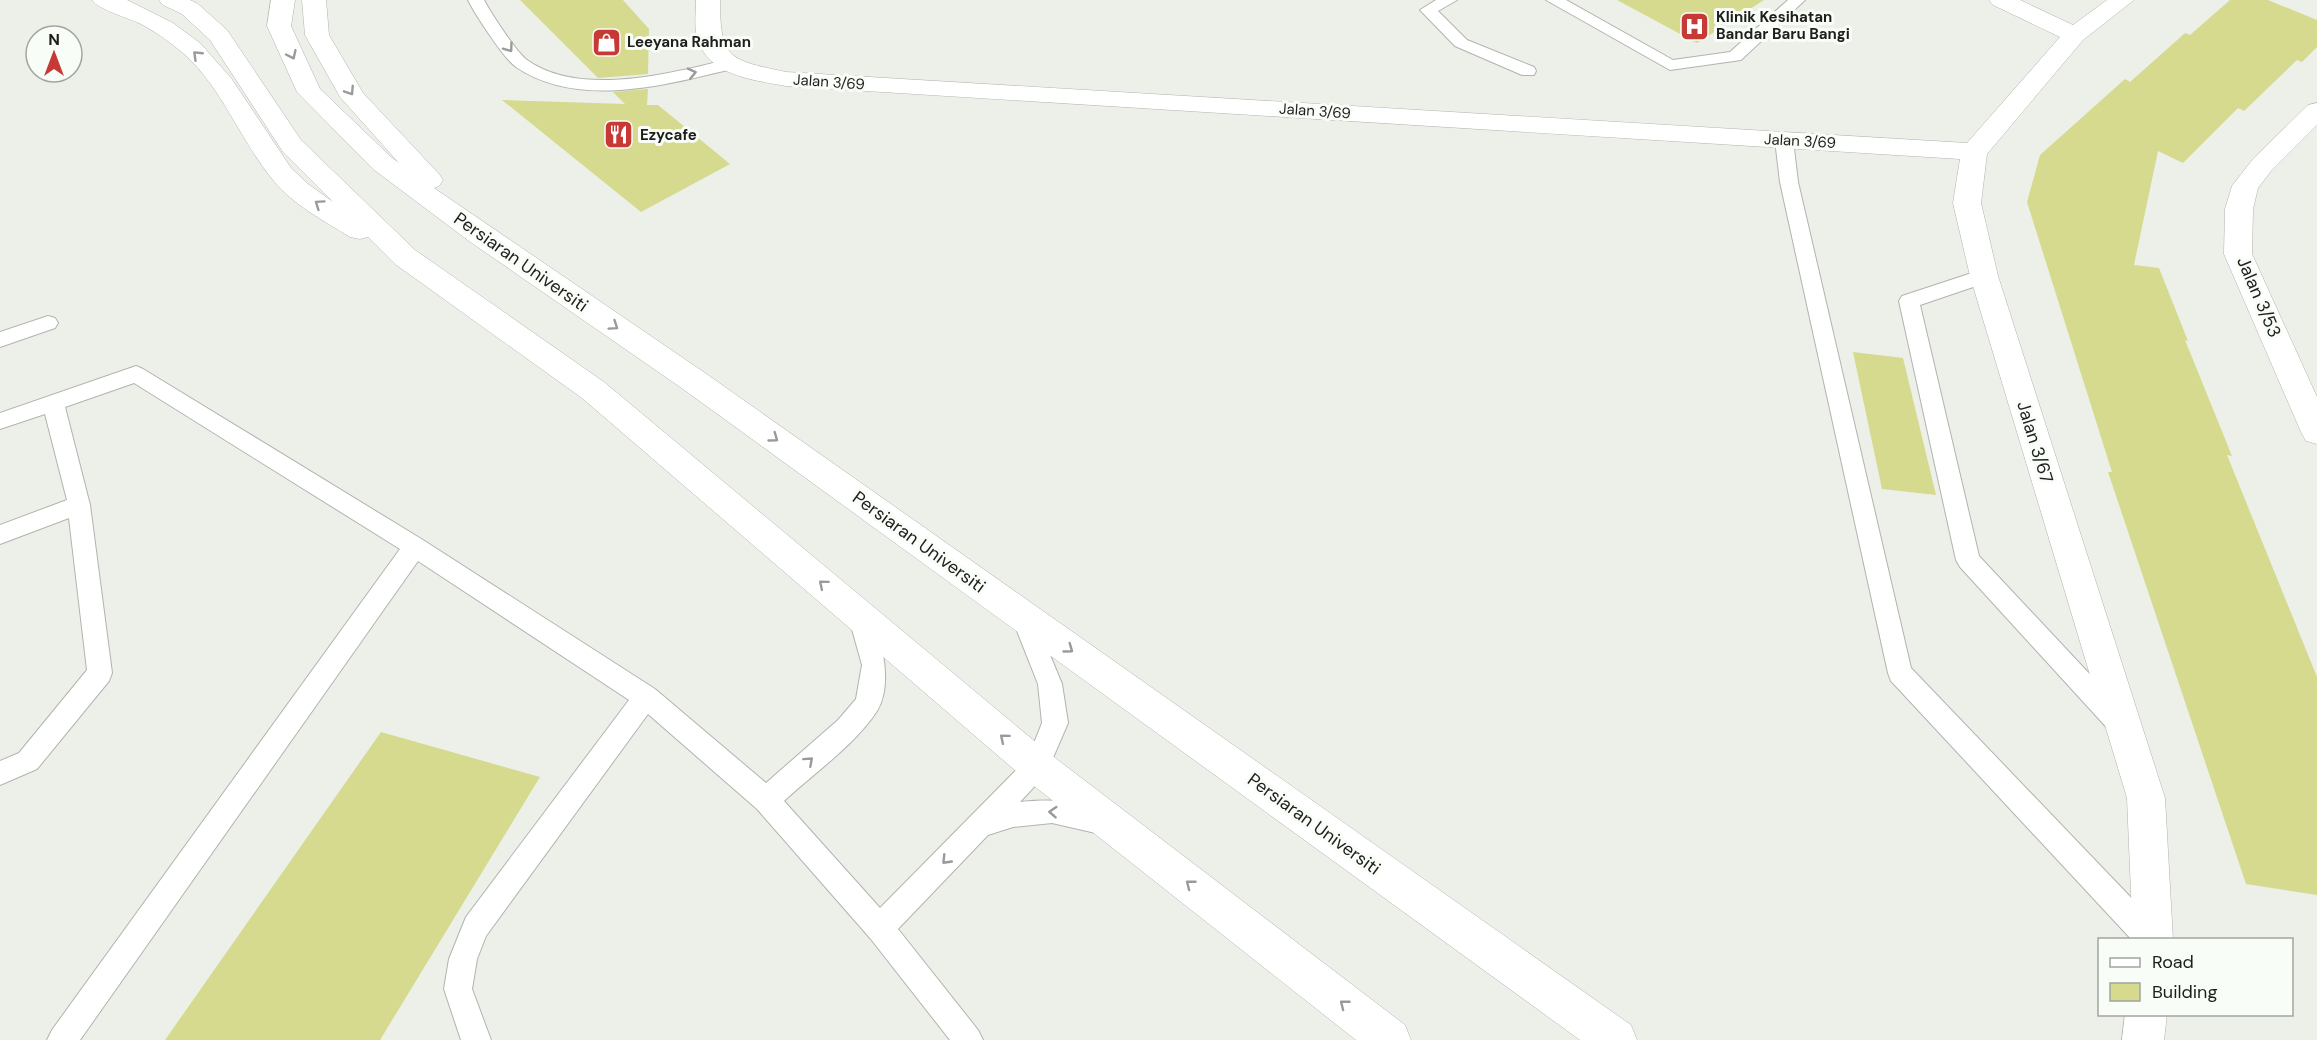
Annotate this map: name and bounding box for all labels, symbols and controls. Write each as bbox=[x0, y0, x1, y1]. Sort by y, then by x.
place label: Klinik Kesihatan Bandar Baru Bangi bbox=[1716, 7, 1850, 44]
hospital icon: Klinik Kesihatan Bandar Baru Bangi bbox=[1679, 10, 1711, 42]
north arrow bbox=[24, 24, 84, 84]
shop icon: Leeyana Rahman bbox=[590, 26, 622, 58]
text: N bbox=[48, 29, 60, 50]
place label: Leeyana Rahman bbox=[627, 32, 751, 52]
one-way arrow bbox=[502, 42, 513, 53]
one-way arrow bbox=[285, 49, 297, 60]
one-way arrow bbox=[193, 51, 204, 62]
one-way arrow bbox=[687, 68, 697, 81]
street label: Jalan 3/69 bbox=[792, 70, 866, 94]
one-way arrow bbox=[343, 85, 355, 95]
street label: Jalan 3/69 bbox=[1278, 99, 1352, 123]
restaurant icon: Ezycafe bbox=[603, 119, 635, 151]
place label: Ezycafe bbox=[640, 125, 697, 145]
street label: Jalan 3/69 bbox=[1764, 129, 1836, 153]
one-way arrow bbox=[315, 200, 326, 211]
street label: Persiaran Universiti bbox=[449, 207, 593, 317]
street label: Jalan 3/53 bbox=[2231, 253, 2287, 341]
one-way arrow bbox=[608, 319, 618, 331]
street label: Jalan 3/67 bbox=[2011, 398, 2059, 486]
one-way arrow bbox=[767, 431, 778, 442]
street label: Persiaran Universiti bbox=[848, 486, 990, 598]
one-way arrow bbox=[819, 580, 830, 591]
one-way arrow bbox=[1063, 642, 1074, 653]
one-way arrow bbox=[1000, 734, 1011, 745]
one-way arrow bbox=[802, 757, 813, 768]
street label: Persiaran Universiti bbox=[1243, 768, 1385, 880]
one-way arrow bbox=[1049, 806, 1058, 819]
one-way arrow bbox=[942, 853, 953, 863]
one-way arrow bbox=[1186, 881, 1197, 892]
legend bbox=[2098, 938, 2293, 1016]
text: Road bbox=[2152, 950, 2194, 974]
text: Building bbox=[2152, 980, 2217, 1004]
one-way arrow bbox=[1340, 1001, 1351, 1012]

